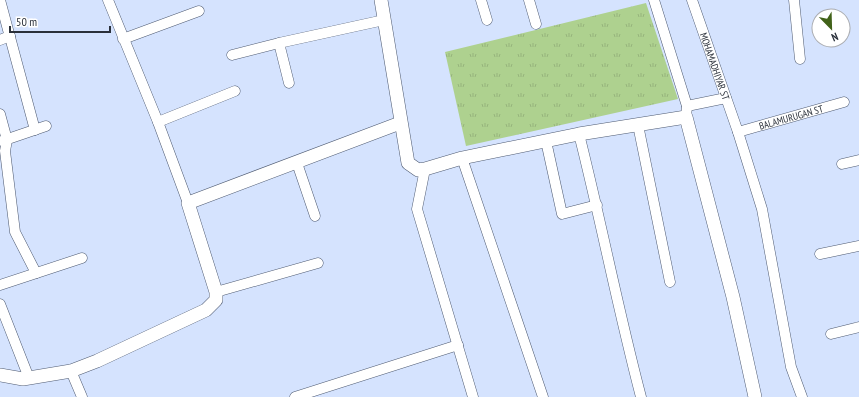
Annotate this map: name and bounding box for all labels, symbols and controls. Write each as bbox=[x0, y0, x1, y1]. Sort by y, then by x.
scale bar bbox=[10, 8, 110, 34]
north arrow bbox=[811, 8, 851, 48]
text: 50 m bbox=[16, 14, 37, 29]
text: N bbox=[829, 30, 840, 45]
street label: MOHAMADHIYAR ST bbox=[697, 31, 732, 102]
street label: BALAMURUGAN ST bbox=[758, 102, 825, 133]

